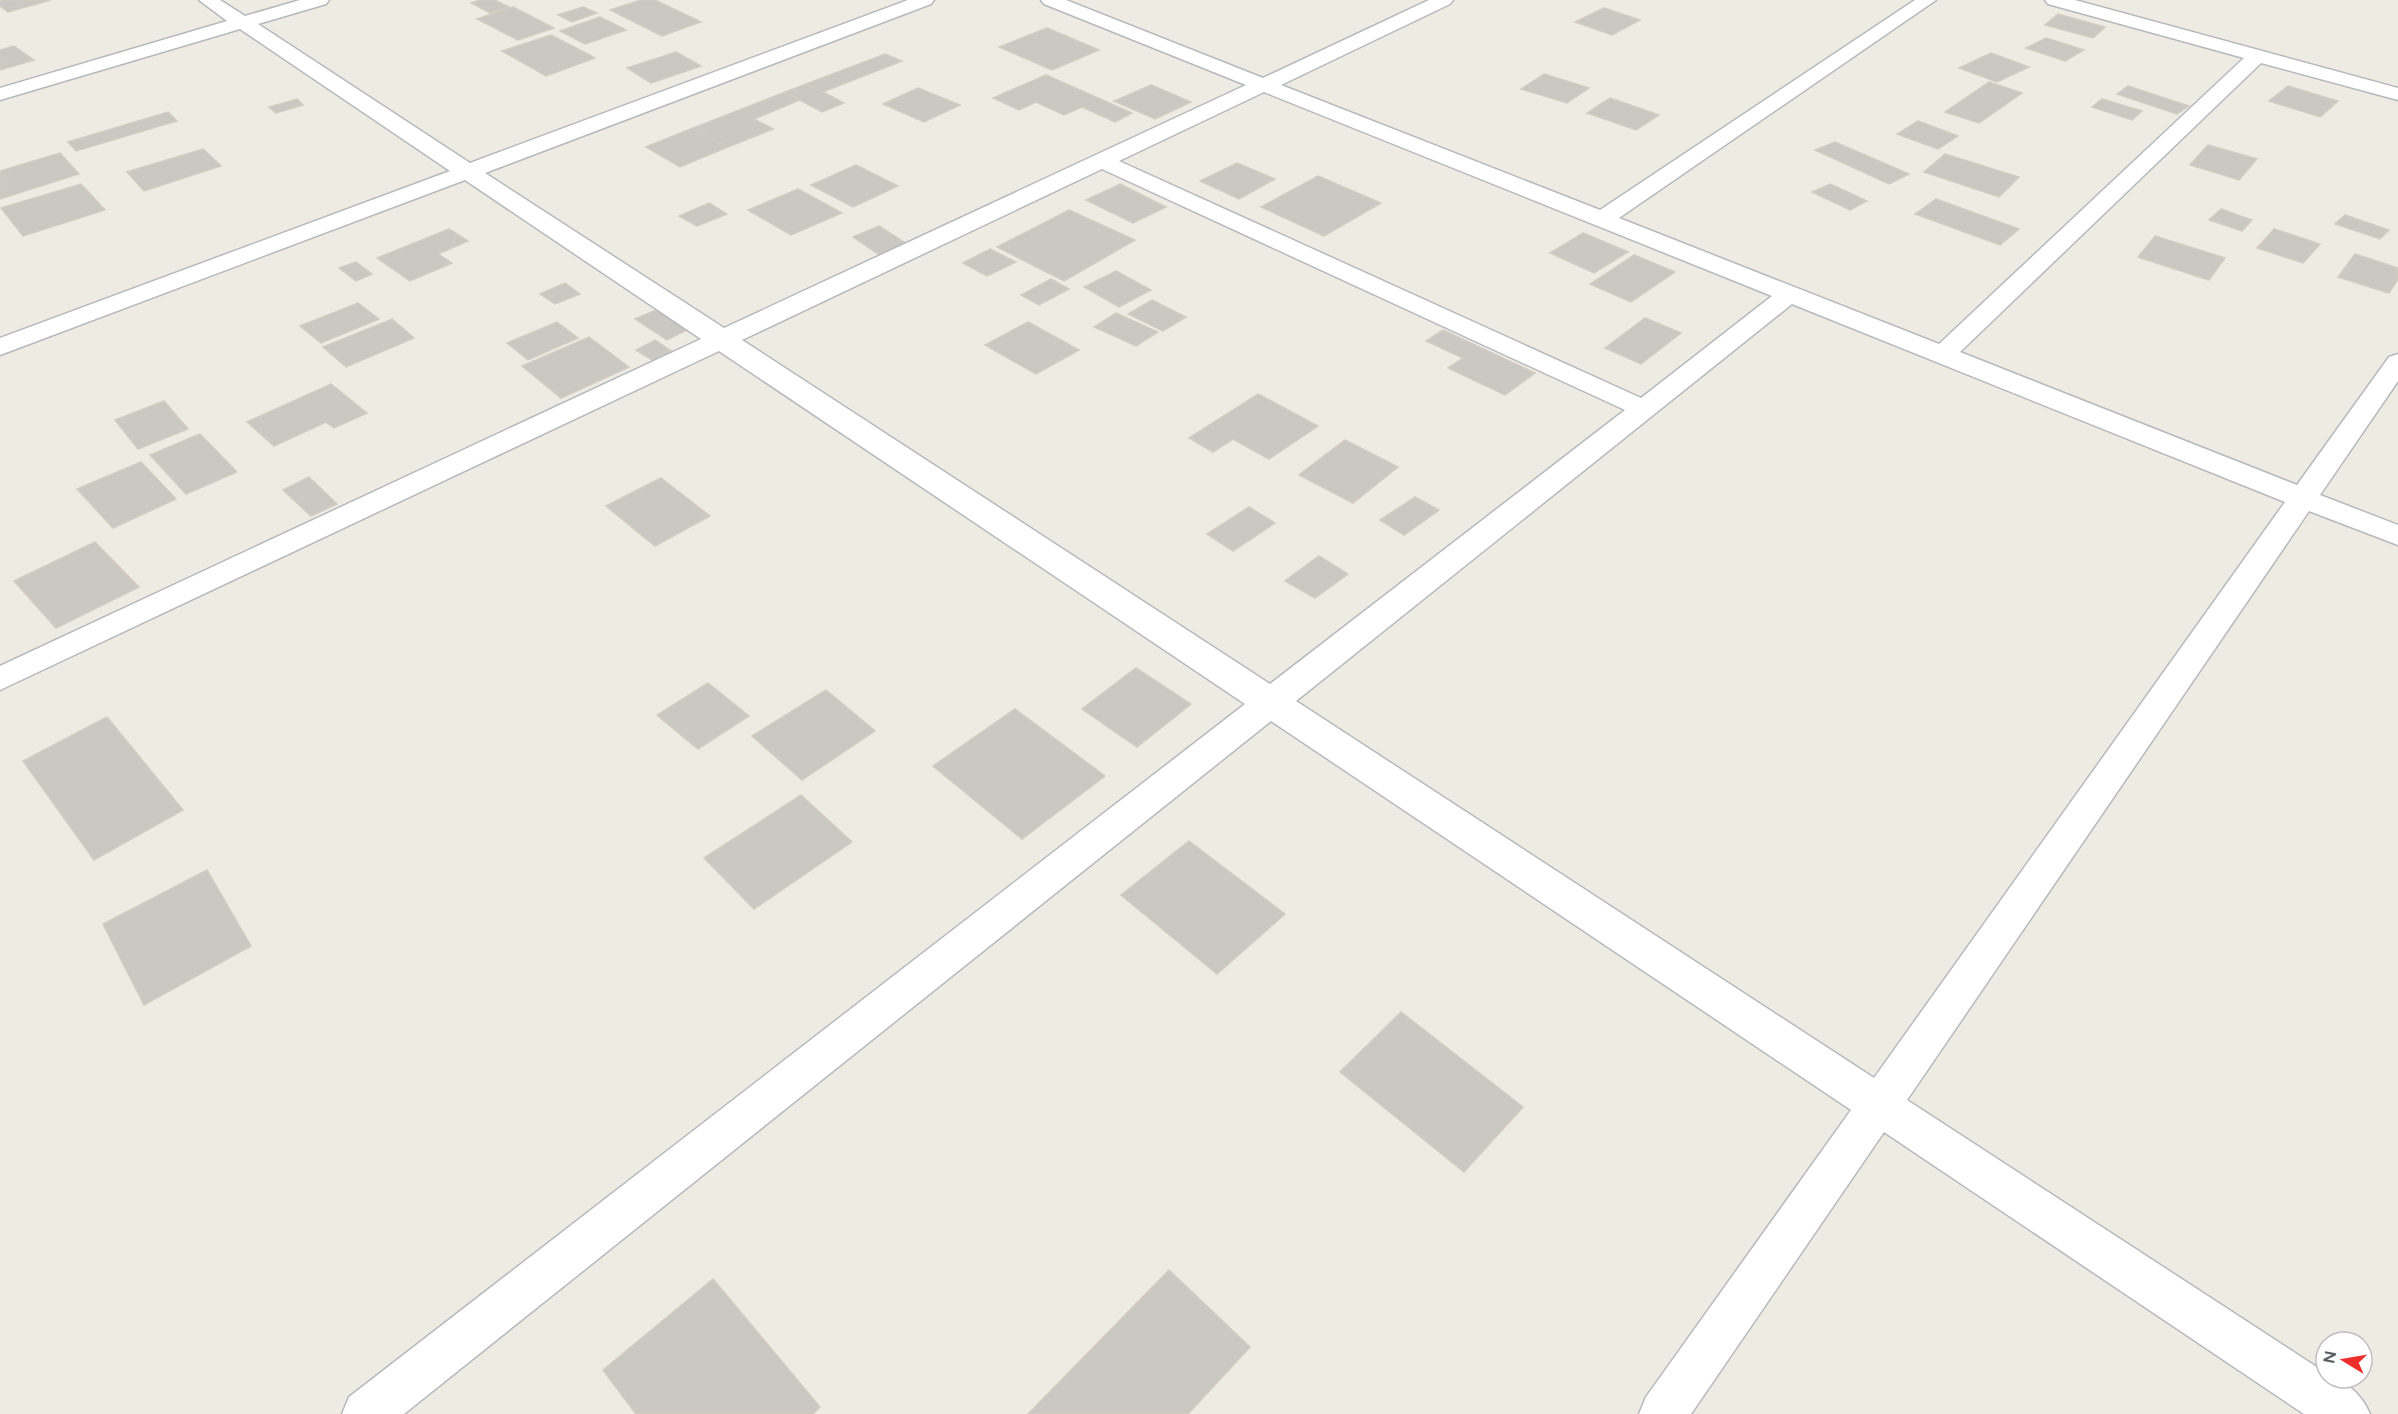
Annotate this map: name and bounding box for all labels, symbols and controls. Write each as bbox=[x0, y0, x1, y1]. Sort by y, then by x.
north arrow bbox=[2314, 1330, 2374, 1390]
text: N bbox=[2319, 1349, 2340, 1365]

